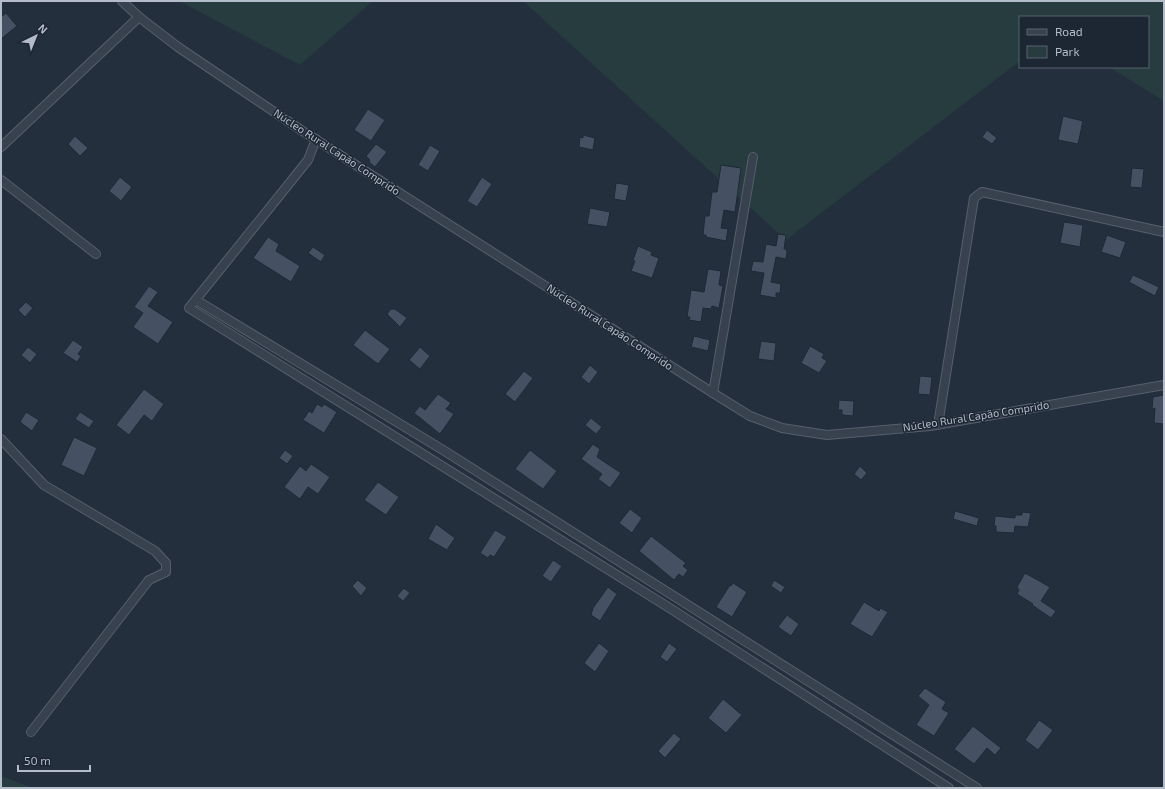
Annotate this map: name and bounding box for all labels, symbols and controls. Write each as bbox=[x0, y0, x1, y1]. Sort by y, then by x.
north arrow bbox=[16, 16, 56, 56]
legend bbox=[1019, 16, 1149, 68]
text: N bbox=[36, 21, 51, 36]
text: Road bbox=[1055, 24, 1083, 38]
text: Park bbox=[1055, 44, 1080, 58]
street label: Núcleo Rural Capão Comprido bbox=[272, 106, 403, 197]
street label: Núcleo Rural Capão Comprido bbox=[545, 281, 676, 372]
street label: Núcleo Rural Capão Comprido bbox=[902, 398, 1050, 433]
scale bar bbox=[18, 747, 90, 773]
text: 50 m bbox=[24, 753, 51, 767]

